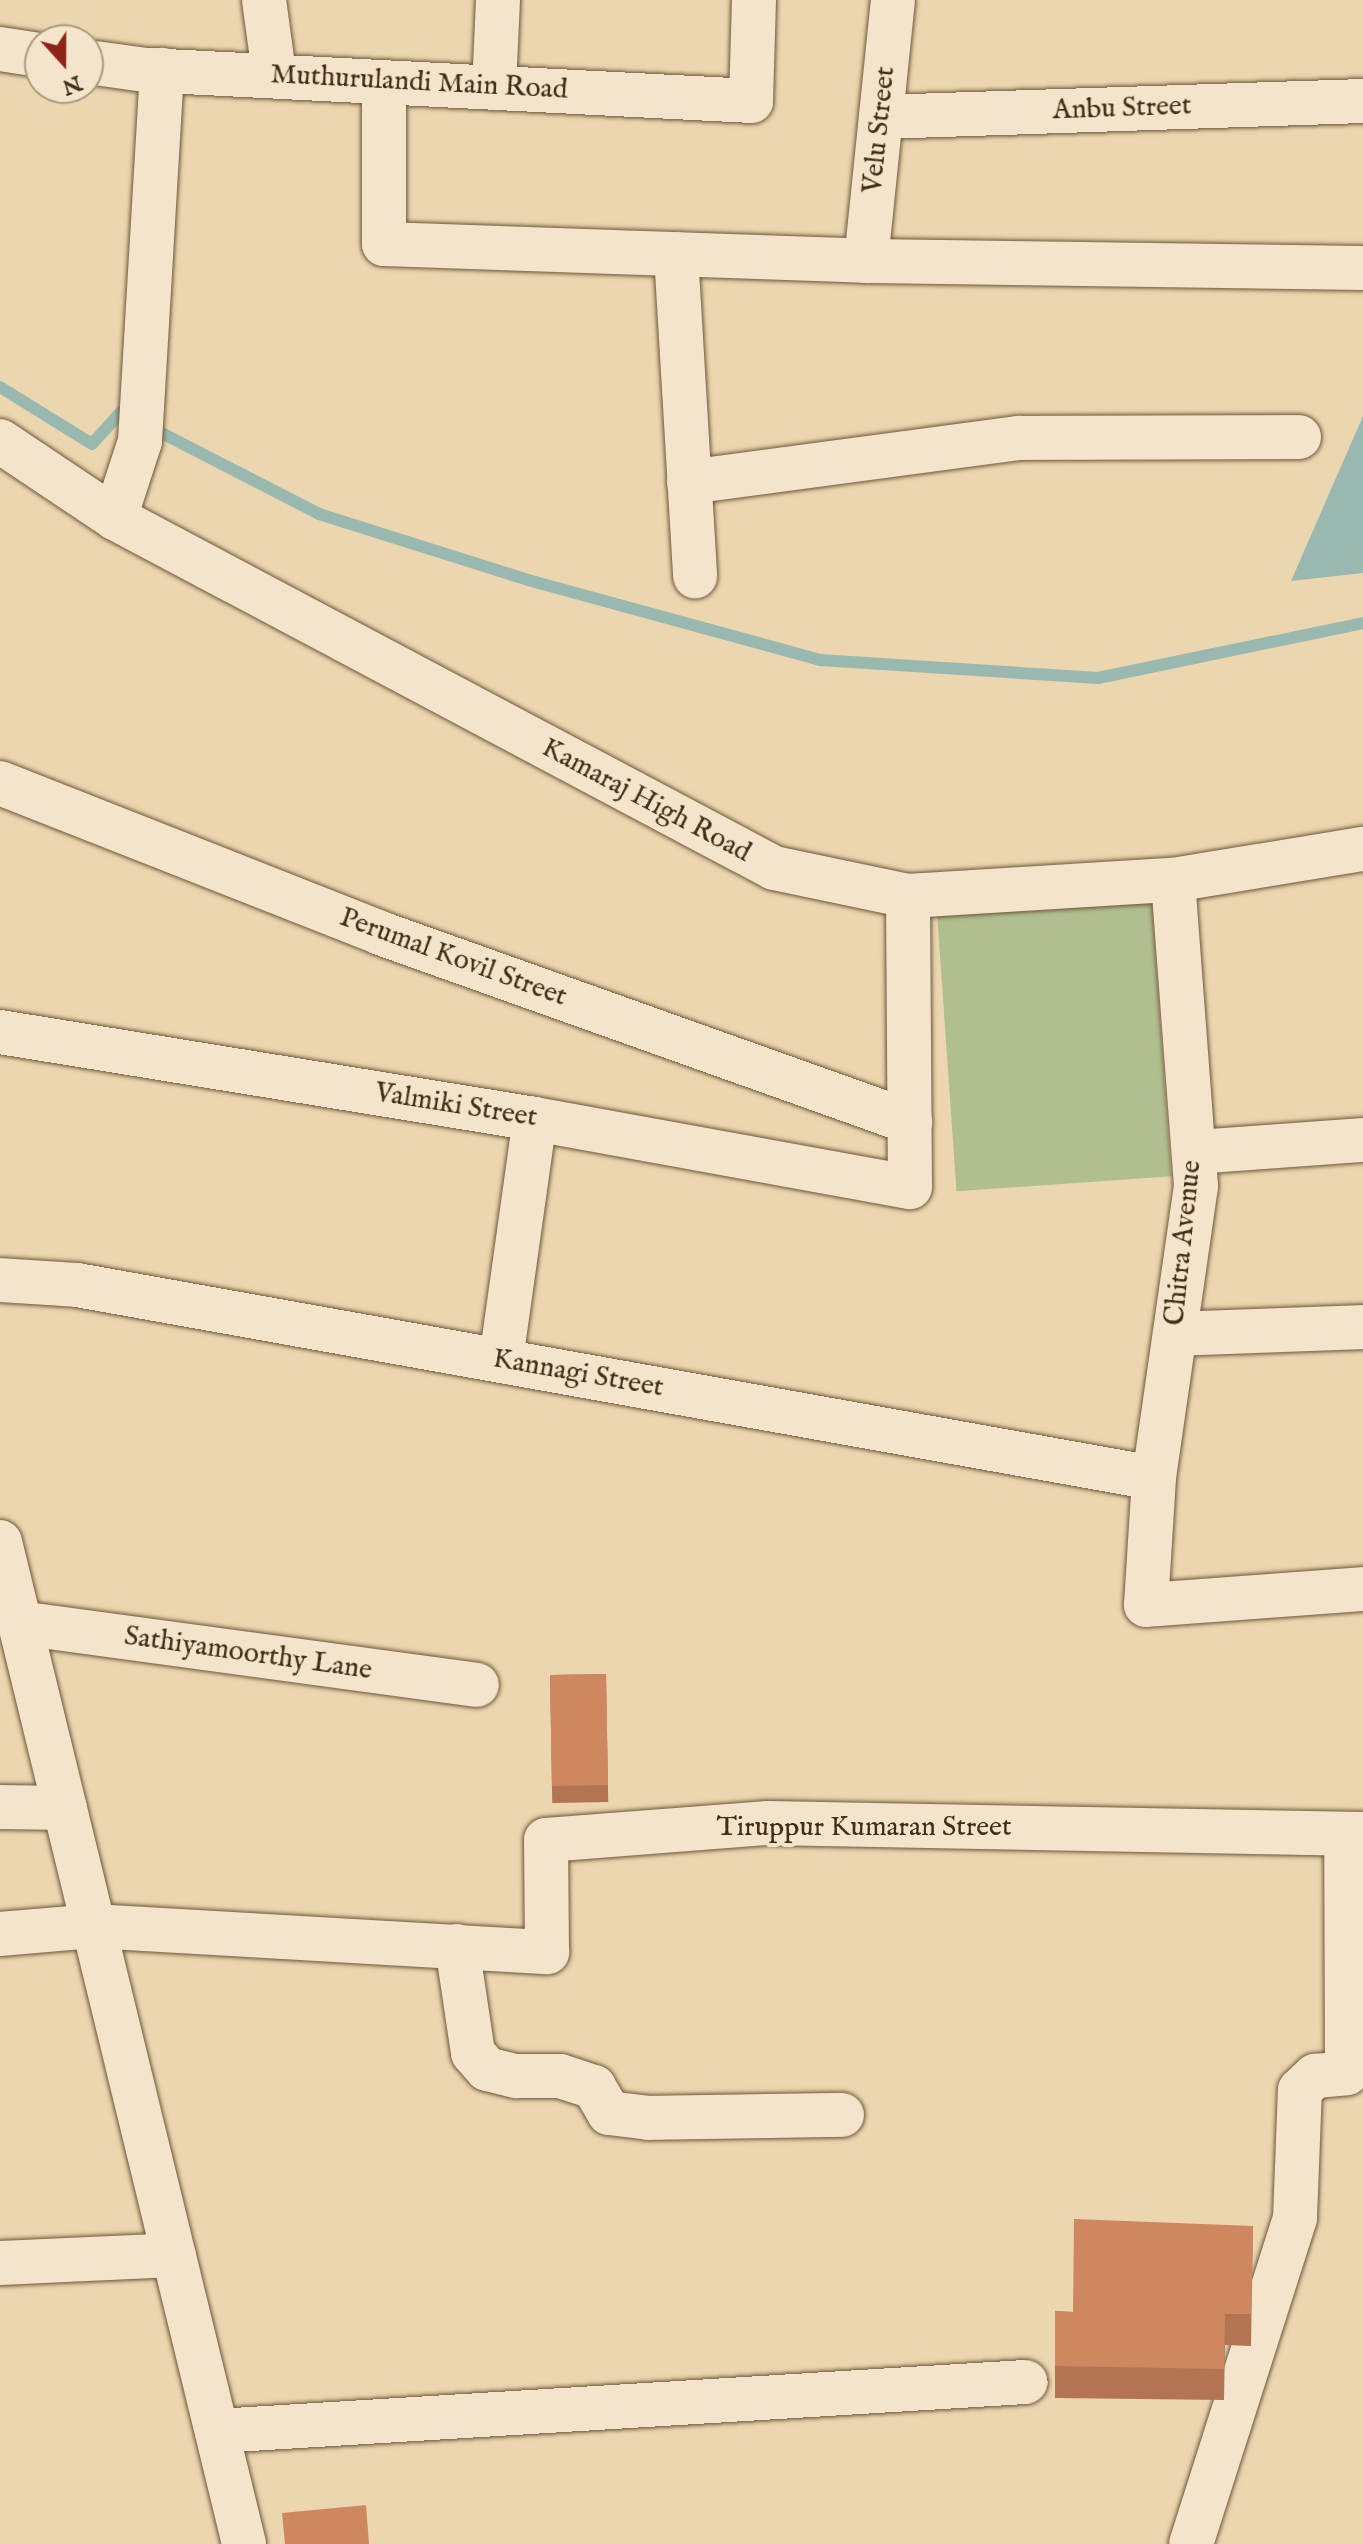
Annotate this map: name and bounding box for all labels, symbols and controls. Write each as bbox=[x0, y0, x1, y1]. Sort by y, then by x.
north arrow bbox=[24, 24, 104, 104]
street label: Muthurulandi Main Road bbox=[269, 58, 569, 108]
street label: Velu Street bbox=[857, 65, 903, 195]
text: N bbox=[58, 68, 86, 101]
street label: Anbu Street bbox=[1052, 90, 1192, 128]
street label: Kamaraj High Road bbox=[536, 732, 756, 870]
street label: Perumal Kovil Street bbox=[335, 901, 571, 1015]
street label: Valmiki Street bbox=[373, 1077, 539, 1135]
street label: Chitra Avenue bbox=[1159, 1159, 1209, 1327]
street label: Kannagi Street bbox=[490, 1342, 666, 1406]
street label: Sathiyamoorthy Lane bbox=[122, 1620, 374, 1688]
street label: Tiruppur Kumaran Street bbox=[716, 1811, 1012, 1845]

